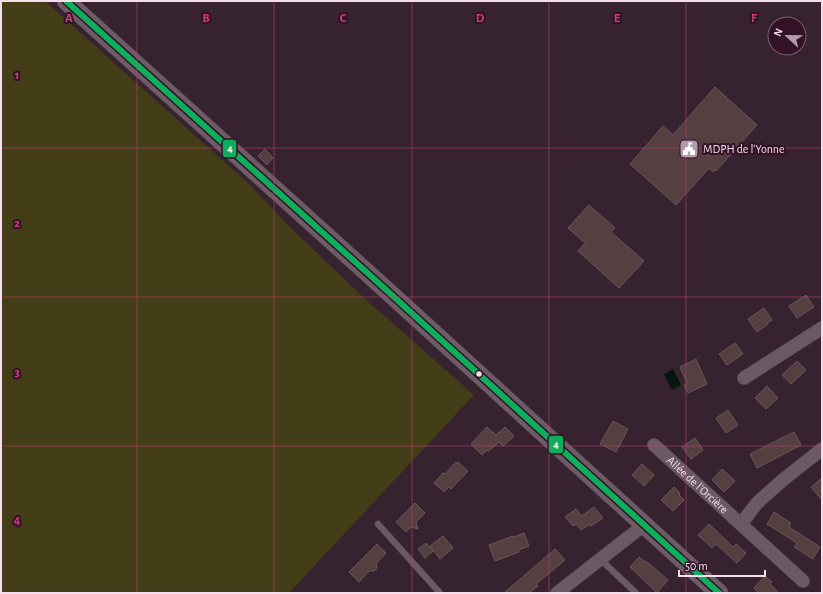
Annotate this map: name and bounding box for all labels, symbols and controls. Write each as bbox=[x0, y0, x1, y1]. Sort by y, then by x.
text: A bbox=[65, 12, 73, 25]
text: B bbox=[202, 12, 210, 25]
text: C bbox=[340, 12, 347, 25]
text: D bbox=[476, 12, 485, 25]
text: E bbox=[614, 12, 621, 25]
text: F bbox=[751, 12, 758, 25]
north arrow bbox=[767, 16, 807, 56]
text: N bbox=[772, 27, 785, 38]
text: 1 bbox=[15, 69, 19, 82]
public building icon: MDPH de l'Yonne bbox=[678, 138, 700, 160]
line badge: 4 bbox=[222, 139, 237, 158]
text: 4 bbox=[227, 143, 233, 154]
place label: MDPH de l'Yonne bbox=[703, 143, 785, 155]
text: 2 bbox=[14, 217, 20, 230]
text: 3 bbox=[14, 366, 20, 379]
unlabelled marker bbox=[474, 369, 484, 379]
line badge: 4 bbox=[548, 435, 564, 454]
text: 4 bbox=[553, 439, 559, 450]
street label: Allée de l'Orcière bbox=[665, 454, 731, 516]
text: 4 bbox=[14, 514, 21, 527]
scale bar bbox=[679, 552, 765, 578]
text: 50 m bbox=[685, 560, 708, 572]

